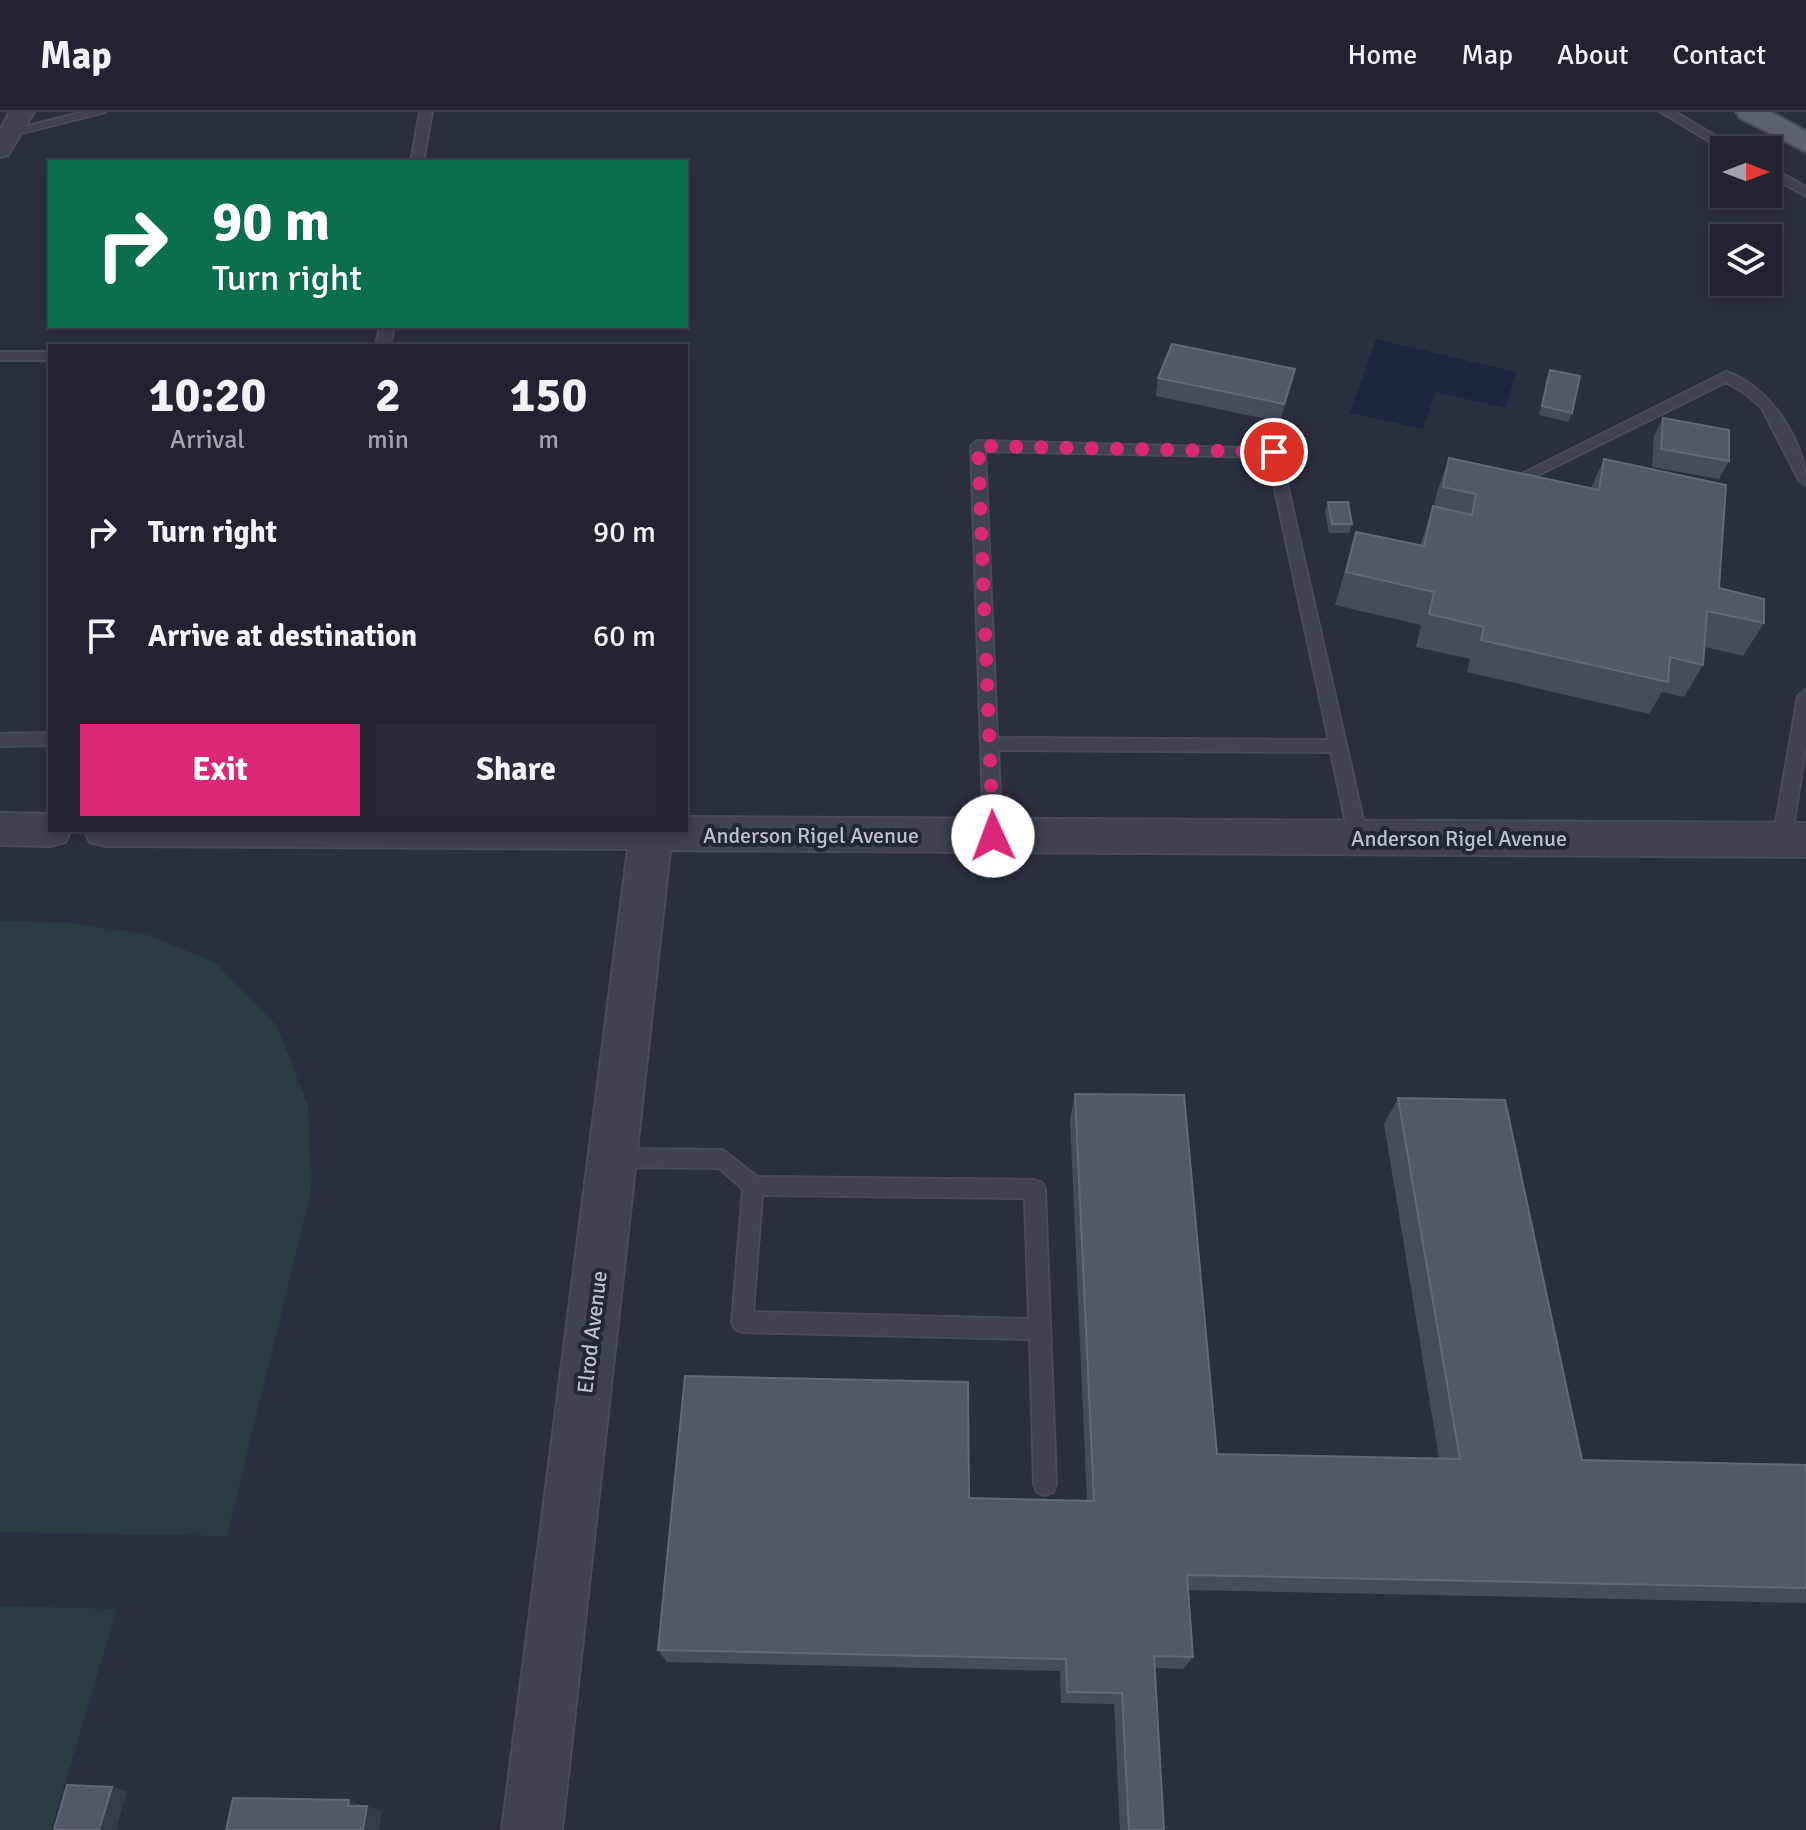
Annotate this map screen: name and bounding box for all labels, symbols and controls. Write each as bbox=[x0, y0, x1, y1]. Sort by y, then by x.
text: Map bbox=[40, 32, 112, 79]
text: Home bbox=[1348, 38, 1417, 72]
text: Map bbox=[1461, 38, 1513, 72]
text: About bbox=[1557, 38, 1629, 72]
text: Contact bbox=[1673, 38, 1766, 72]
north arrow bbox=[1710, 136, 1782, 208]
map controls bbox=[1710, 136, 1782, 296]
text: 90 m bbox=[212, 187, 330, 256]
icon: right bbox=[80, 192, 184, 296]
button: layers bbox=[1710, 224, 1782, 296]
text: Turn right bbox=[212, 256, 362, 301]
text: 10:20 bbox=[149, 366, 266, 425]
text: 2 bbox=[375, 366, 401, 425]
text: 150 bbox=[510, 366, 587, 425]
pin bbox=[1240, 418, 1308, 486]
text: Arrival bbox=[170, 424, 245, 456]
text: min bbox=[367, 424, 409, 456]
text: m bbox=[538, 424, 559, 456]
icon: arrive bbox=[1252, 430, 1296, 474]
icon: right bbox=[80, 510, 124, 554]
text: Turn right bbox=[148, 514, 277, 551]
text: 90 m bbox=[593, 514, 656, 551]
icon: arrive bbox=[80, 614, 124, 658]
text: Arrive at destination bbox=[148, 618, 417, 655]
text: 60 m bbox=[593, 618, 656, 655]
button: Exit bbox=[80, 724, 360, 816]
button: Share bbox=[376, 724, 656, 816]
position arrow bbox=[951, 794, 1035, 878]
street label: Anderson Rigel Avenue bbox=[703, 822, 919, 849]
street label: Anderson Rigel Avenue bbox=[1351, 825, 1567, 852]
street label: Elrod Avenue bbox=[571, 1269, 613, 1395]

